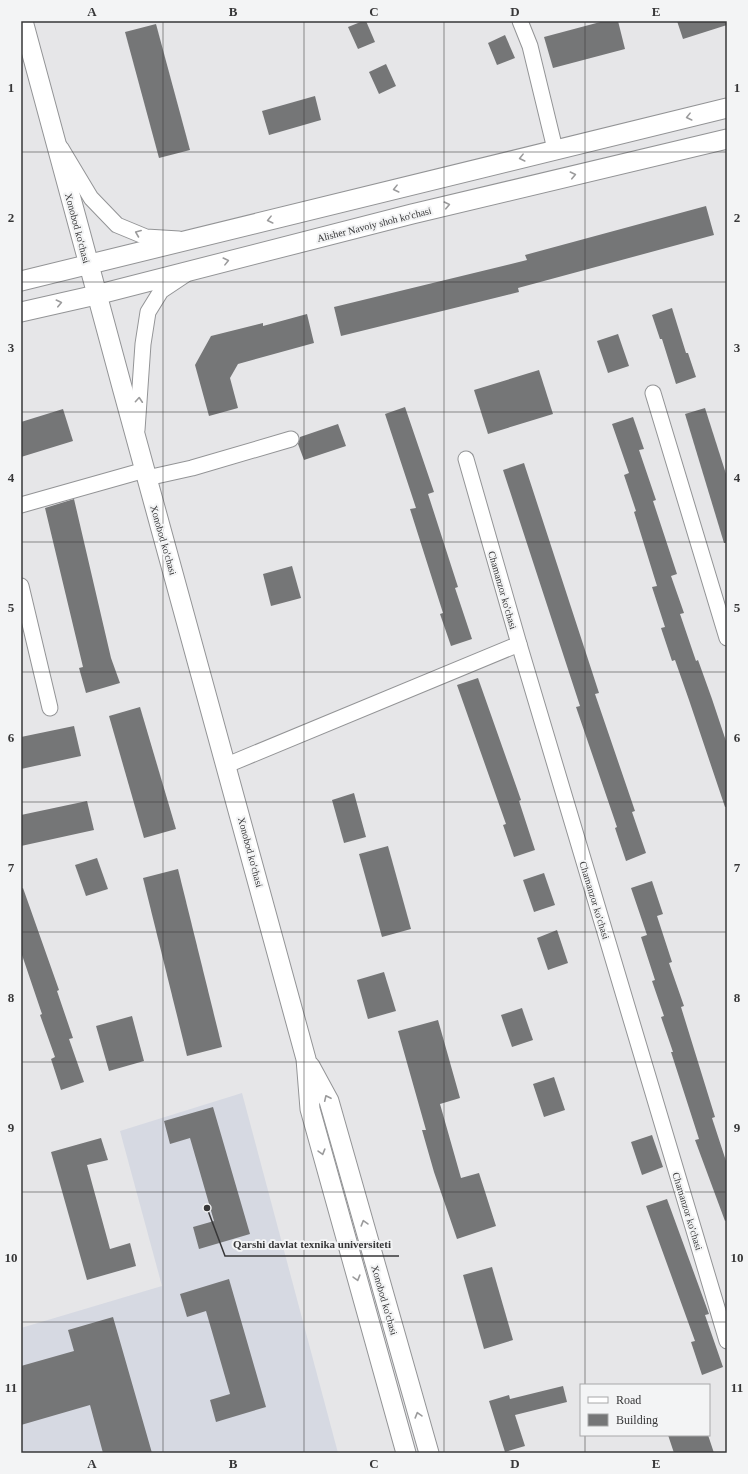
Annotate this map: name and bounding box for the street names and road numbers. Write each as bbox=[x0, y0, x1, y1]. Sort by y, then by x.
street label: Xonobod ko'chasi bbox=[63, 192, 92, 265]
street label: Alisher Navoiy shoh ko'chasi bbox=[316, 205, 433, 244]
street label: Xonobod ko'chasi bbox=[148, 504, 179, 577]
street label: Chamanzor ko'chasi bbox=[486, 550, 519, 631]
street label: Xonobod ko'chasi bbox=[236, 816, 265, 889]
street label: Chamanzor ko'chasi bbox=[577, 860, 612, 941]
street label: Chamanzor ko'chasi bbox=[670, 1171, 705, 1252]
street label: Xonobod ko'chasi bbox=[369, 1264, 400, 1337]

